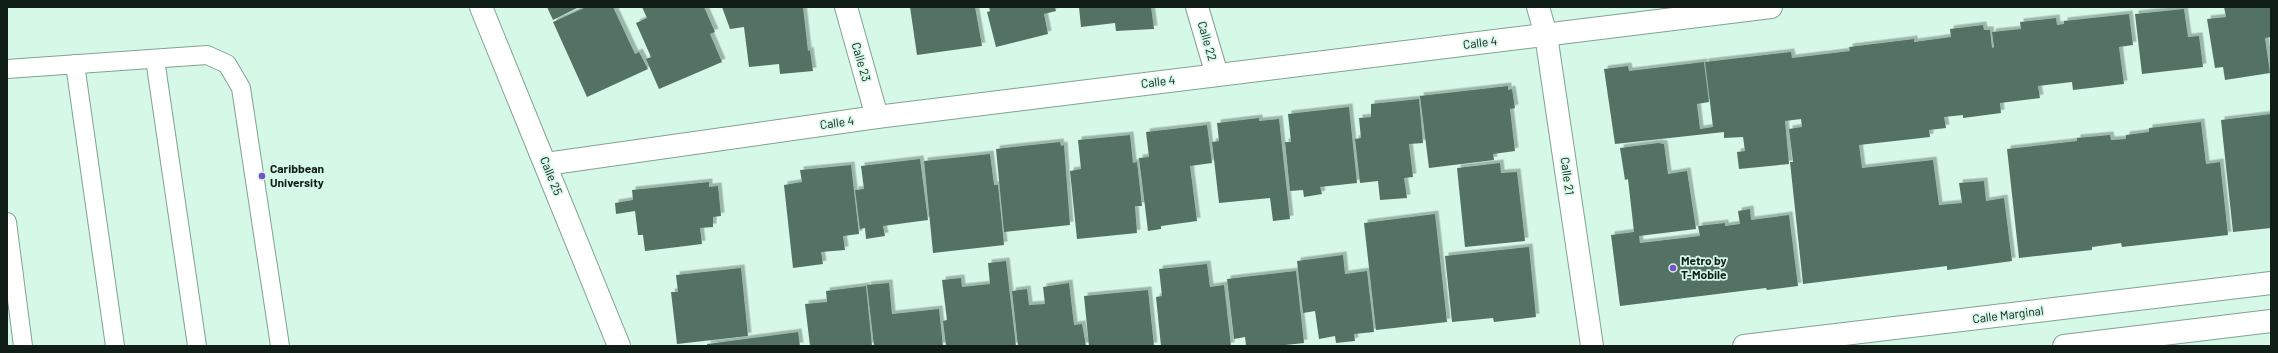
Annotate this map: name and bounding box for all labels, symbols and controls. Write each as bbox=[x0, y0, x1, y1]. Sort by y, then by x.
street label: Calle 22 bbox=[1196, 19, 1220, 62]
street label: Calle 4 bbox=[1462, 33, 1498, 51]
street label: Calle 23 bbox=[850, 40, 874, 83]
street label: Calle 4 bbox=[1140, 72, 1176, 90]
street label: Calle 4 bbox=[819, 113, 855, 131]
street label: Calle 25 bbox=[538, 154, 566, 197]
street label: Calle 21 bbox=[1558, 156, 1578, 196]
place label: Caribbean University bbox=[270, 161, 324, 189]
marker: Caribbean University bbox=[257, 171, 267, 181]
place label: Metro by T-Mobile bbox=[1681, 253, 1727, 281]
marker: Metro by T-Mobile bbox=[1668, 263, 1678, 273]
street label: Calle Marginal bbox=[1972, 303, 2044, 325]

